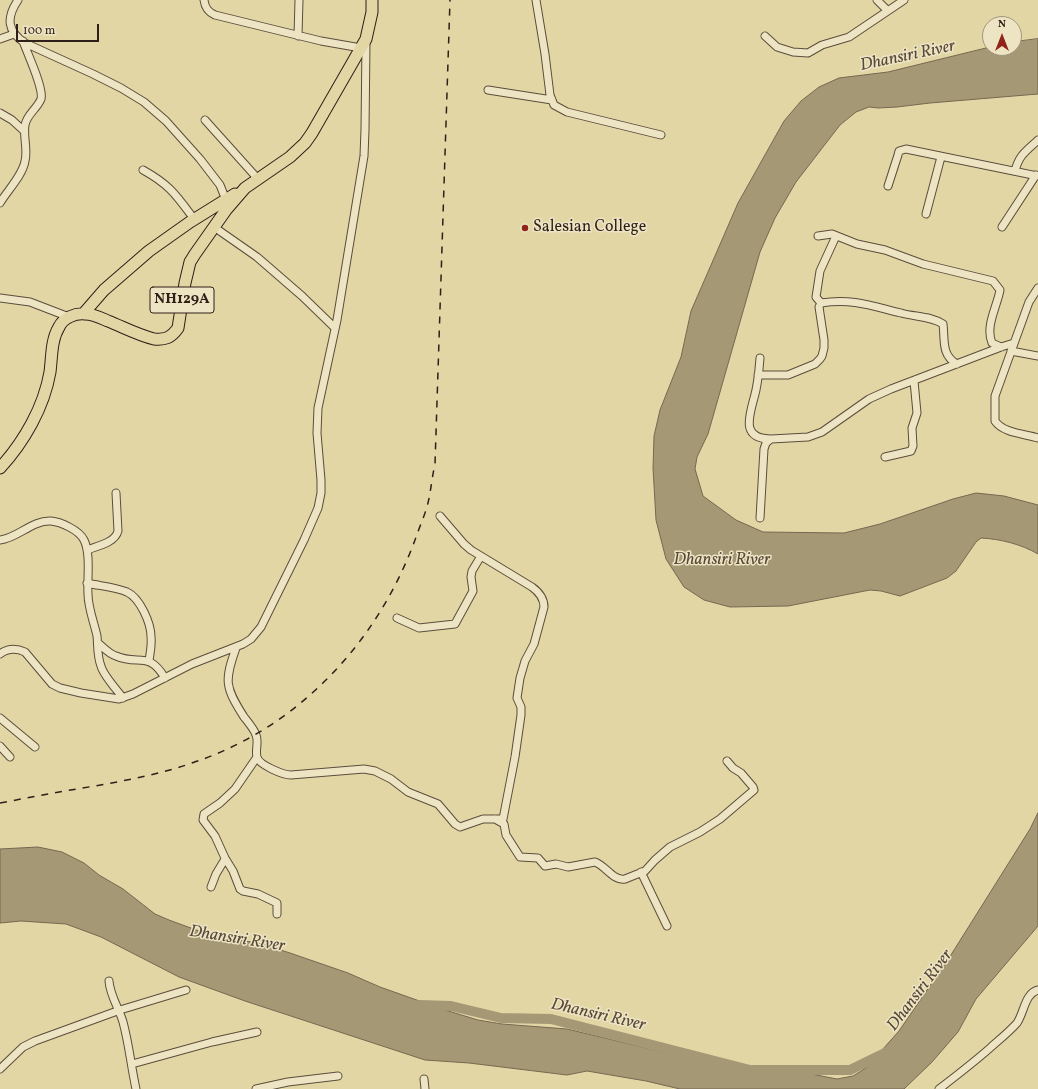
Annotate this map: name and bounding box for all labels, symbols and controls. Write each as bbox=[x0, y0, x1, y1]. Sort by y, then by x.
scale bar bbox=[18, 16, 101, 42]
north arrow bbox=[982, 16, 1022, 56]
text: N bbox=[998, 17, 1006, 32]
text: 100 m bbox=[23, 23, 55, 39]
water label: Dhansiri River bbox=[859, 37, 957, 77]
place label: Salesian College bbox=[533, 218, 646, 238]
marker: Salesian College bbox=[520, 223, 530, 233]
road number: NH129A bbox=[150, 287, 214, 313]
water label: Dhansiri River bbox=[674, 551, 770, 571]
water label: Dhansiri River bbox=[188, 922, 286, 958]
water label: Dhansiri River bbox=[884, 946, 958, 1036]
water label: Dhansiri River bbox=[549, 995, 647, 1037]

